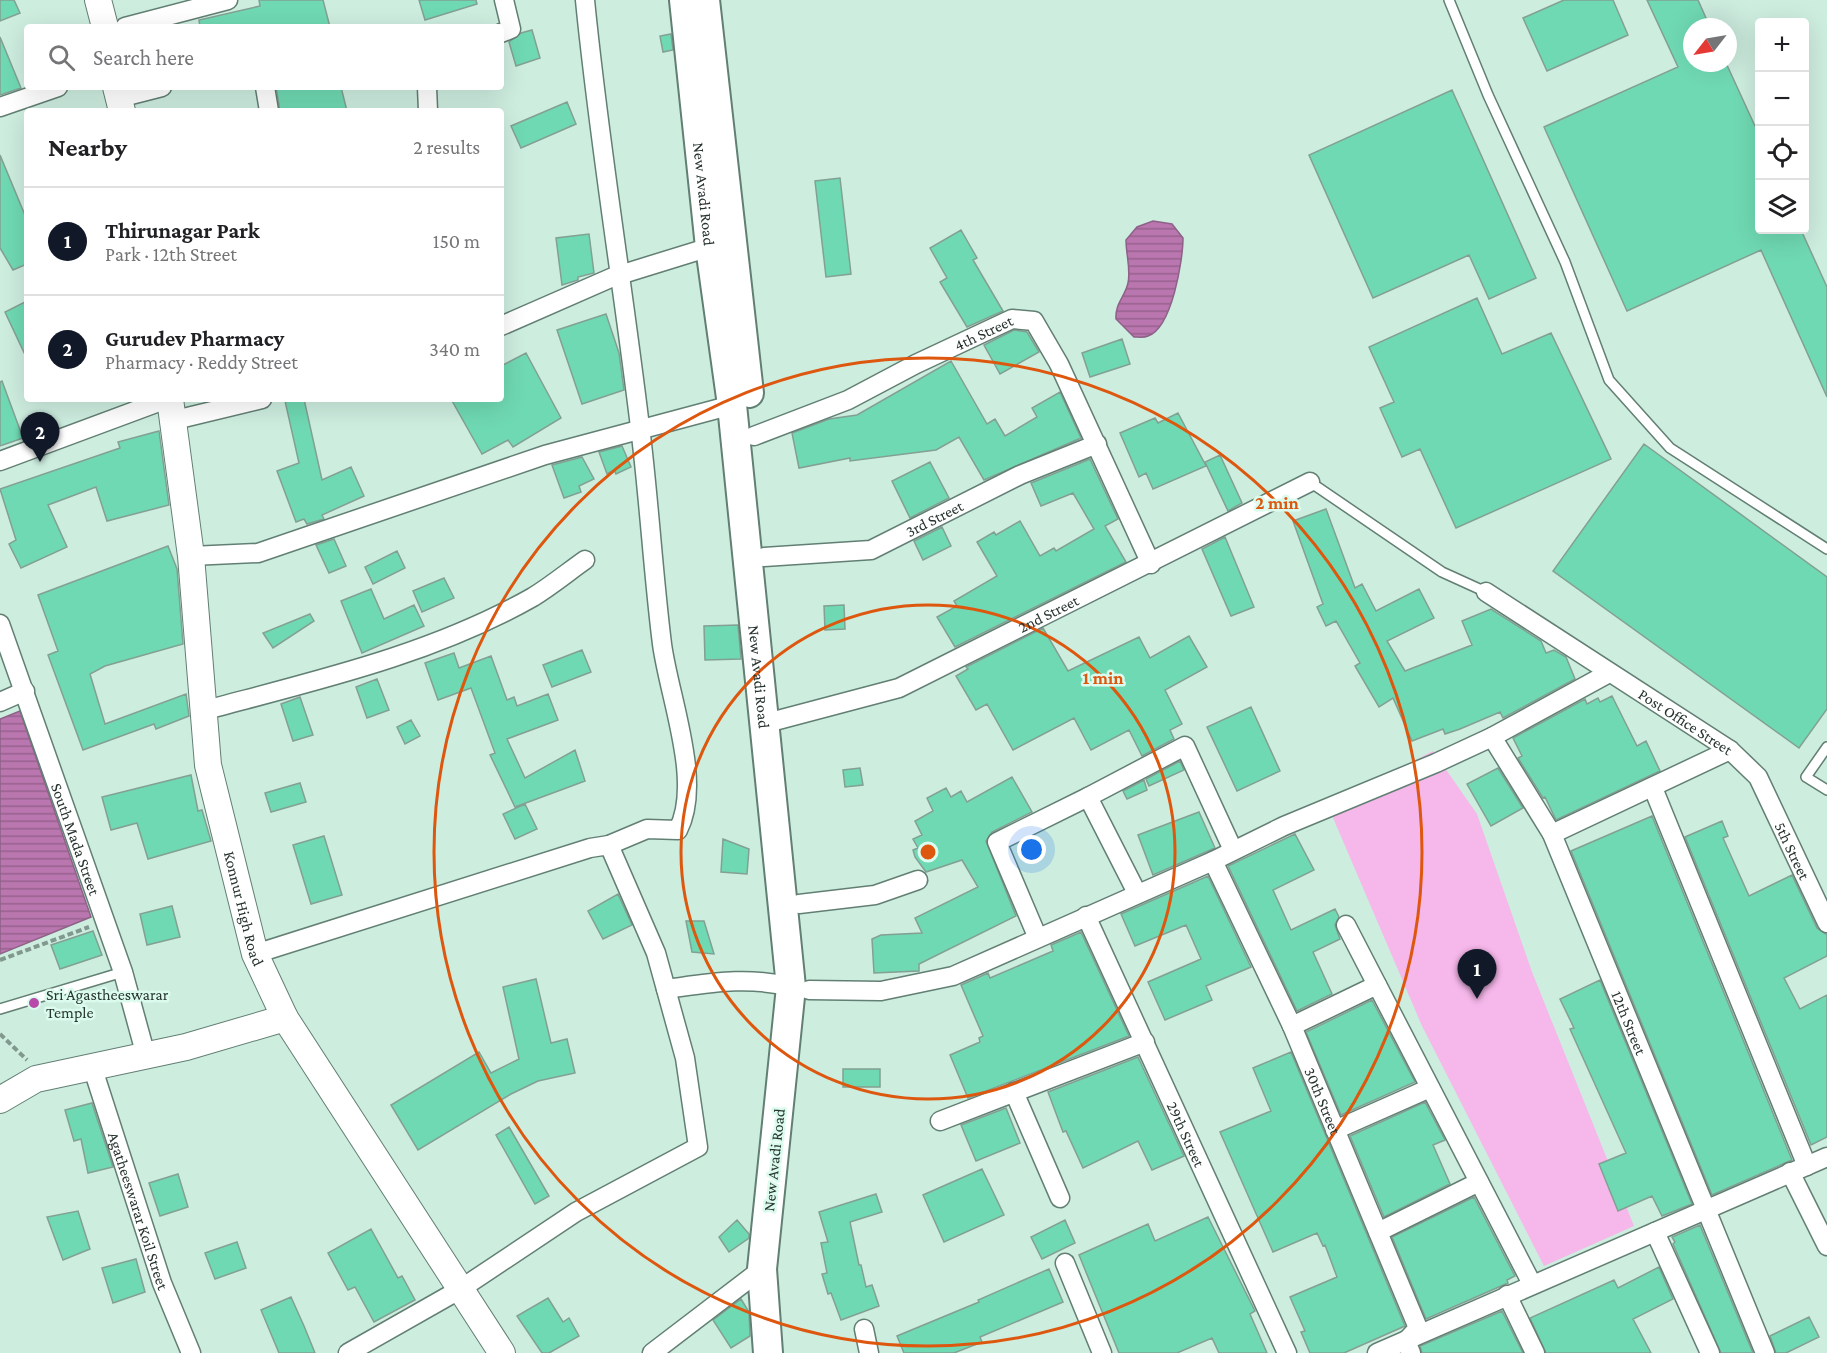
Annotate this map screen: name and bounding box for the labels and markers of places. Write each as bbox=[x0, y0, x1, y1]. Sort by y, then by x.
pin: 2 bbox=[20, 412, 60, 462]
centre of rings bbox=[918, 842, 938, 862]
pin: 1 bbox=[1458, 950, 1496, 999]
place label: Sri Agastheeswarar Temple bbox=[46, 986, 169, 1022]
marker: Sri Agastheeswarar Temple bbox=[27, 996, 41, 1010]

